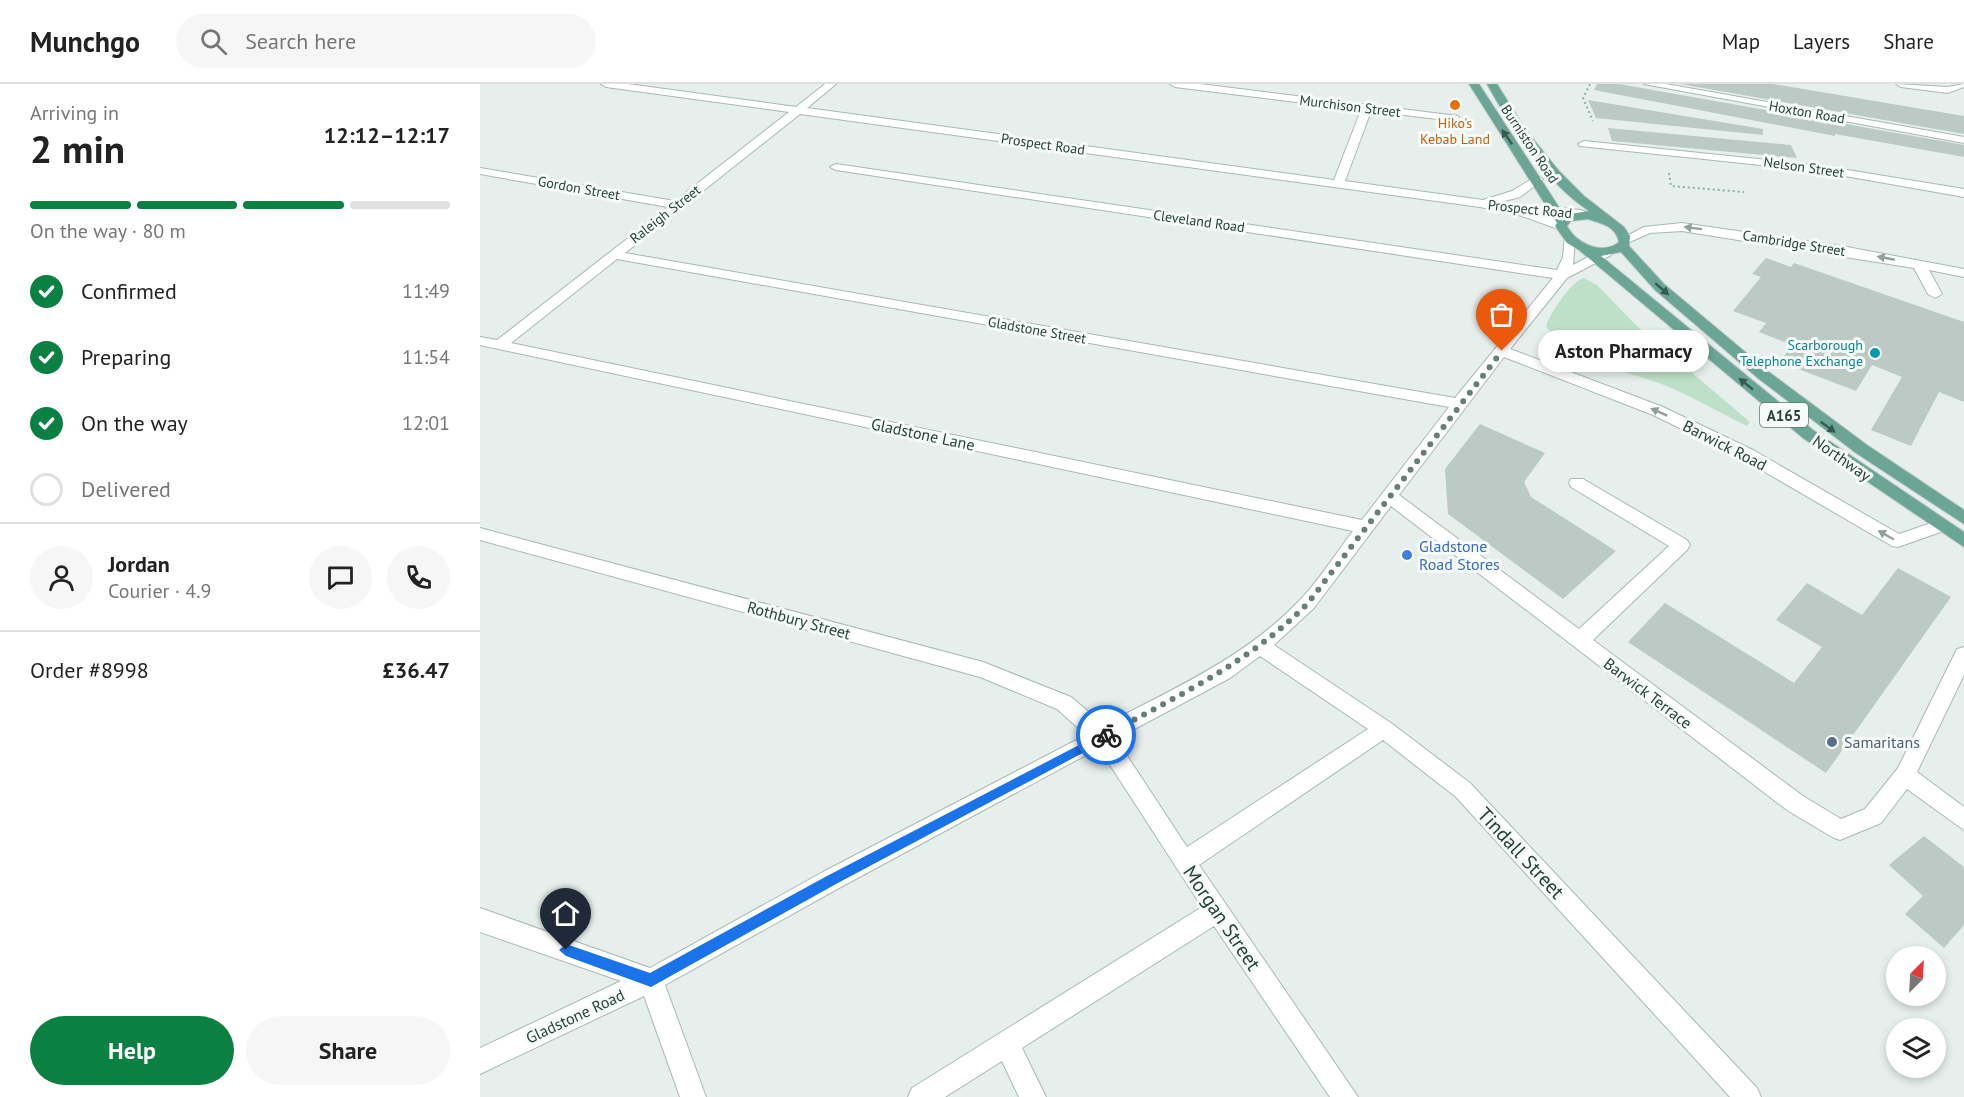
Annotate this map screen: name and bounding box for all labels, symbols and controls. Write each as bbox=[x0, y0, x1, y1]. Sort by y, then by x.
search box bbox=[176, 14, 596, 68]
text: Munchgo bbox=[30, 23, 140, 60]
icon: search bbox=[197, 25, 230, 58]
text: Search here bbox=[245, 27, 356, 55]
text: Map bbox=[1722, 28, 1760, 55]
text: Layers bbox=[1793, 28, 1850, 55]
text: Share bbox=[1883, 28, 1934, 55]
street label: Murchison Street bbox=[1298, 91, 1402, 121]
street label: Hoxton Road bbox=[1768, 96, 1846, 128]
marker: Hiko's Kebab Land bbox=[1448, 98, 1462, 112]
text: Arriving in bbox=[30, 100, 119, 126]
street label: Burniston Road bbox=[1497, 101, 1563, 187]
place label: Hiko's Kebab Land bbox=[1420, 114, 1490, 148]
text: 12:12–12:17 bbox=[324, 121, 450, 149]
text: 2 min bbox=[30, 123, 125, 174]
street label: Prospect Road bbox=[1000, 129, 1086, 159]
one-way arrow bbox=[1501, 129, 1513, 145]
street label: Nelson Street bbox=[1763, 152, 1846, 182]
street label: Gordon Street bbox=[537, 172, 622, 204]
street label: Raleigh Street bbox=[626, 181, 704, 247]
street label: Prospect Road bbox=[1487, 196, 1573, 222]
street label: Cleveland Road bbox=[1152, 206, 1246, 236]
text: On the way · 80 m bbox=[30, 218, 186, 244]
one-way arrow bbox=[1684, 223, 1703, 233]
street label: Cambridge Street bbox=[1741, 226, 1847, 260]
one-way arrow bbox=[1876, 253, 1895, 262]
icon: check bbox=[30, 275, 63, 308]
text: Confirmed bbox=[81, 277, 177, 305]
text: 11:49 bbox=[402, 278, 450, 304]
one-way arrow bbox=[1654, 282, 1669, 295]
pin bbox=[1476, 289, 1527, 351]
icon: bag bbox=[1485, 298, 1518, 331]
street label: Gladstone Street bbox=[986, 313, 1088, 348]
callout: Aston Pharmacy bbox=[1538, 330, 1709, 372]
place label: Scarborough Telephone Exchange bbox=[1740, 336, 1863, 370]
text: Aston Pharmacy bbox=[1555, 338, 1692, 364]
icon: check bbox=[30, 341, 63, 374]
text: Preparing bbox=[81, 343, 171, 371]
text: 11:54 bbox=[402, 344, 450, 370]
marker: Scarborough Telephone Exchange bbox=[1868, 346, 1882, 360]
one-way arrow bbox=[1738, 378, 1754, 391]
road number: A165 bbox=[1760, 403, 1808, 427]
icon: check bbox=[30, 407, 63, 440]
one-way arrow bbox=[1650, 407, 1668, 417]
text: On the way bbox=[81, 409, 188, 437]
text: 12:01 bbox=[402, 410, 450, 436]
street label: Gladstone Lane bbox=[869, 413, 977, 455]
street label: Barwick Road bbox=[1680, 415, 1770, 475]
one-way arrow bbox=[1820, 421, 1836, 433]
street label: Northway bbox=[1809, 431, 1875, 486]
text: Delivered bbox=[81, 475, 171, 503]
one-way arrow bbox=[1878, 529, 1894, 540]
place label: Gladstone Road Stores bbox=[1419, 536, 1500, 574]
button: person bbox=[30, 546, 93, 609]
button: chat bbox=[309, 546, 372, 609]
button: phone bbox=[387, 546, 450, 609]
marker: Gladstone Road Stores bbox=[1400, 548, 1414, 562]
text: Jordan bbox=[108, 550, 170, 578]
text: Courier · 4.9 bbox=[108, 578, 211, 604]
street label: Rothbury Street bbox=[745, 597, 853, 644]
street label: Barwick Terrace bbox=[1600, 653, 1696, 733]
text: Order #8998 bbox=[30, 656, 149, 684]
text: £36.47 bbox=[382, 656, 450, 684]
courier bbox=[1076, 705, 1136, 765]
icon: bike bbox=[1090, 719, 1123, 752]
place label: Samaritans bbox=[1844, 732, 1920, 752]
marker: Samaritans bbox=[1825, 735, 1839, 749]
street label: Tindall Street bbox=[1472, 802, 1570, 905]
street label: Morgan Street bbox=[1177, 860, 1267, 976]
pin bbox=[540, 888, 591, 950]
icon: home bbox=[549, 897, 582, 930]
north arrow bbox=[1886, 946, 1946, 1006]
map controls bbox=[1886, 946, 1946, 1078]
street label: Gladstone Road bbox=[522, 984, 628, 1048]
button: Help bbox=[30, 1016, 234, 1085]
button: Share bbox=[246, 1016, 450, 1085]
button: layers bbox=[1886, 1018, 1946, 1078]

